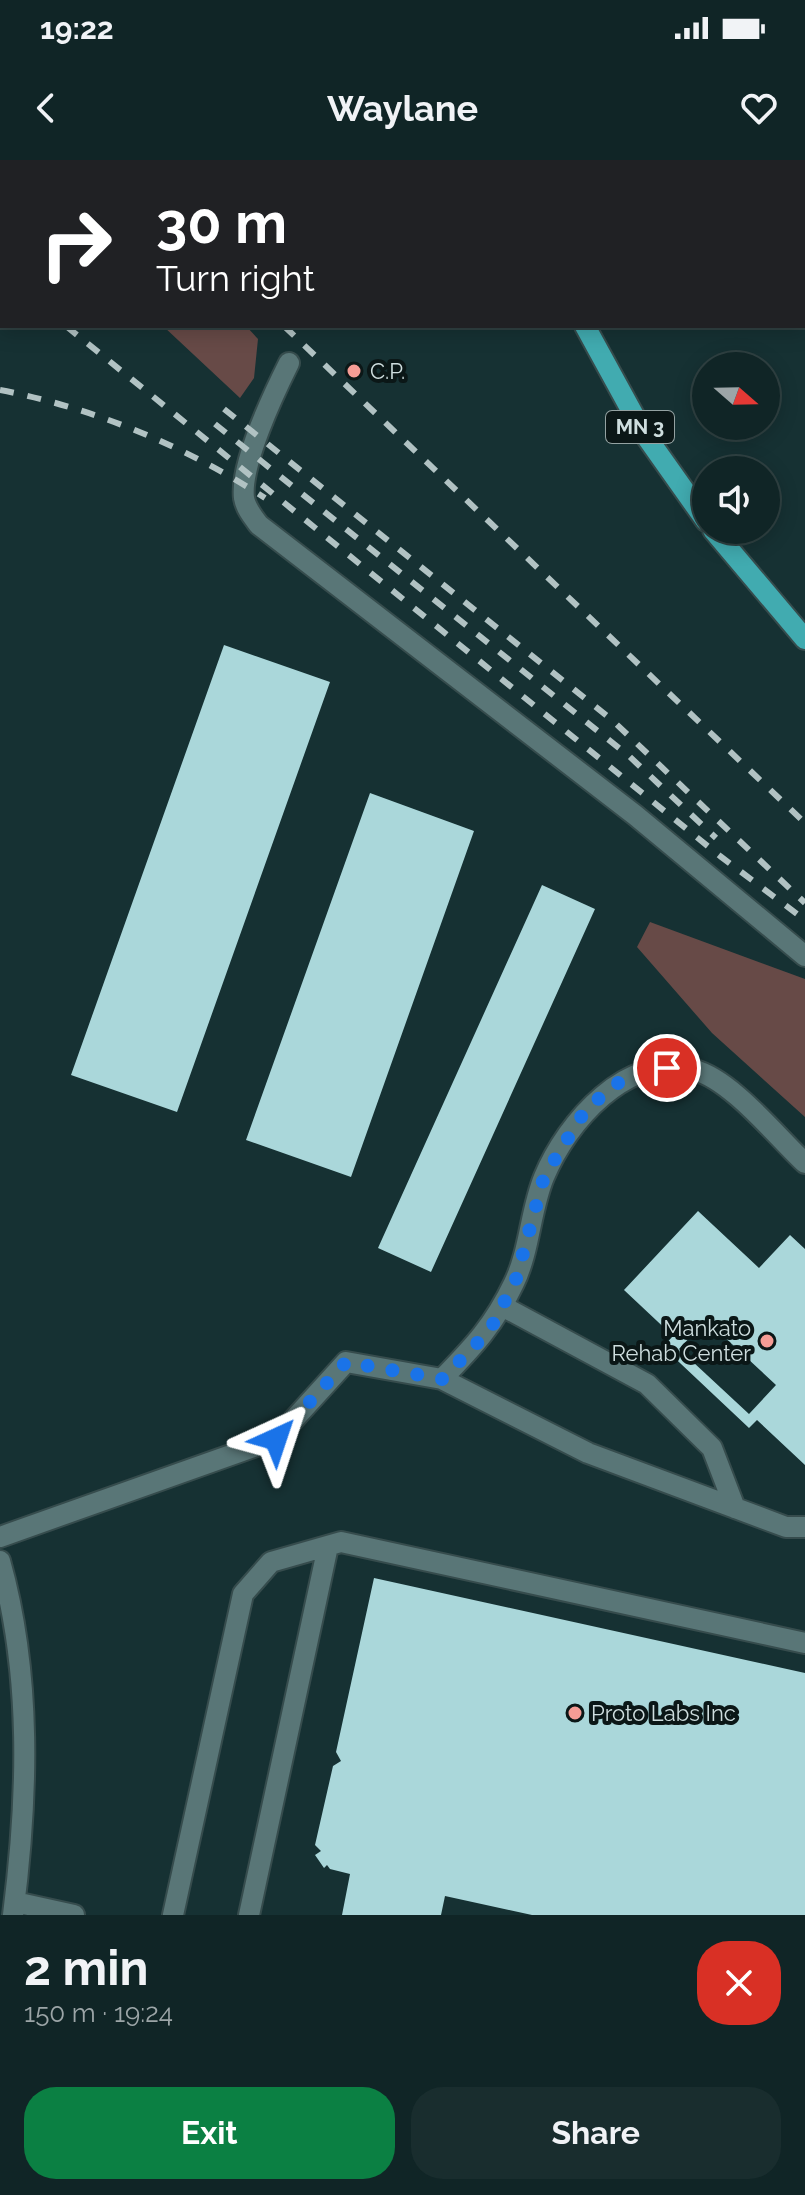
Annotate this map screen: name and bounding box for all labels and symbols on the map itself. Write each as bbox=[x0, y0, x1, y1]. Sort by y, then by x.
north arrow bbox=[692, 352, 780, 440]
place label: C.P. bbox=[370, 358, 405, 384]
marker: C.P. bbox=[345, 362, 363, 380]
road number: MN 3 bbox=[606, 411, 674, 443]
pin bbox=[633, 1034, 701, 1102]
place label: Mankato Rehab Center bbox=[612, 1315, 751, 1366]
marker: Mankato Rehab Center bbox=[758, 1332, 776, 1350]
position arrow bbox=[234, 1397, 318, 1481]
place label: Proto Labs Inc bbox=[591, 1700, 736, 1726]
marker: Proto Labs Inc bbox=[566, 1704, 584, 1722]

